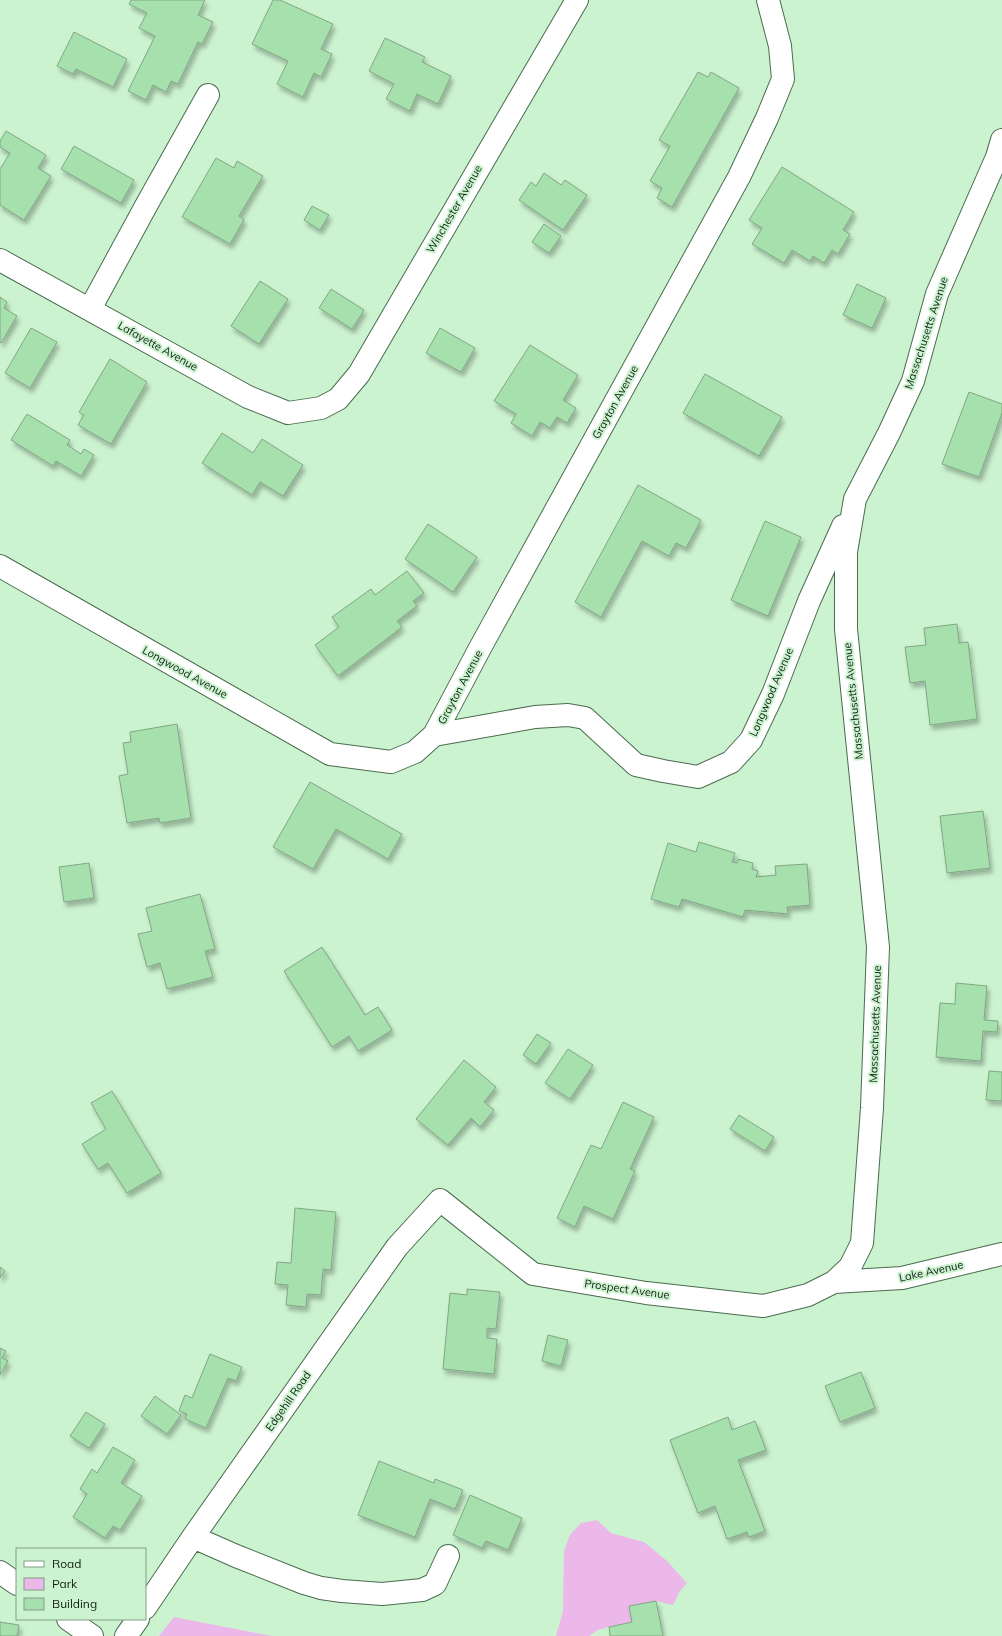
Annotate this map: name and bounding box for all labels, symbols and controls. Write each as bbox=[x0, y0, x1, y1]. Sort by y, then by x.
street label: Winchester Avenue bbox=[423, 162, 485, 256]
street label: Massachusetts Avenue bbox=[901, 275, 951, 391]
street label: Lafayette Avenue bbox=[116, 318, 200, 374]
street label: Grayton Avenue bbox=[589, 363, 641, 441]
street label: Massachusetts Avenue bbox=[840, 642, 866, 760]
street label: Longwood Avenue bbox=[140, 643, 230, 701]
street label: Longwood Avenue bbox=[746, 645, 796, 739]
street label: Grayton Avenue bbox=[435, 647, 485, 727]
street label: Massachusetts Avenue bbox=[866, 965, 884, 1083]
street label: Lake Avenue bbox=[898, 1257, 964, 1285]
street label: Prospect Avenue bbox=[584, 1276, 670, 1302]
street label: Edgehill Road bbox=[262, 1368, 314, 1434]
legend bbox=[16, 1548, 146, 1620]
text: Road bbox=[52, 1556, 81, 1571]
text: Park bbox=[52, 1576, 78, 1591]
text: Building bbox=[52, 1596, 97, 1611]

